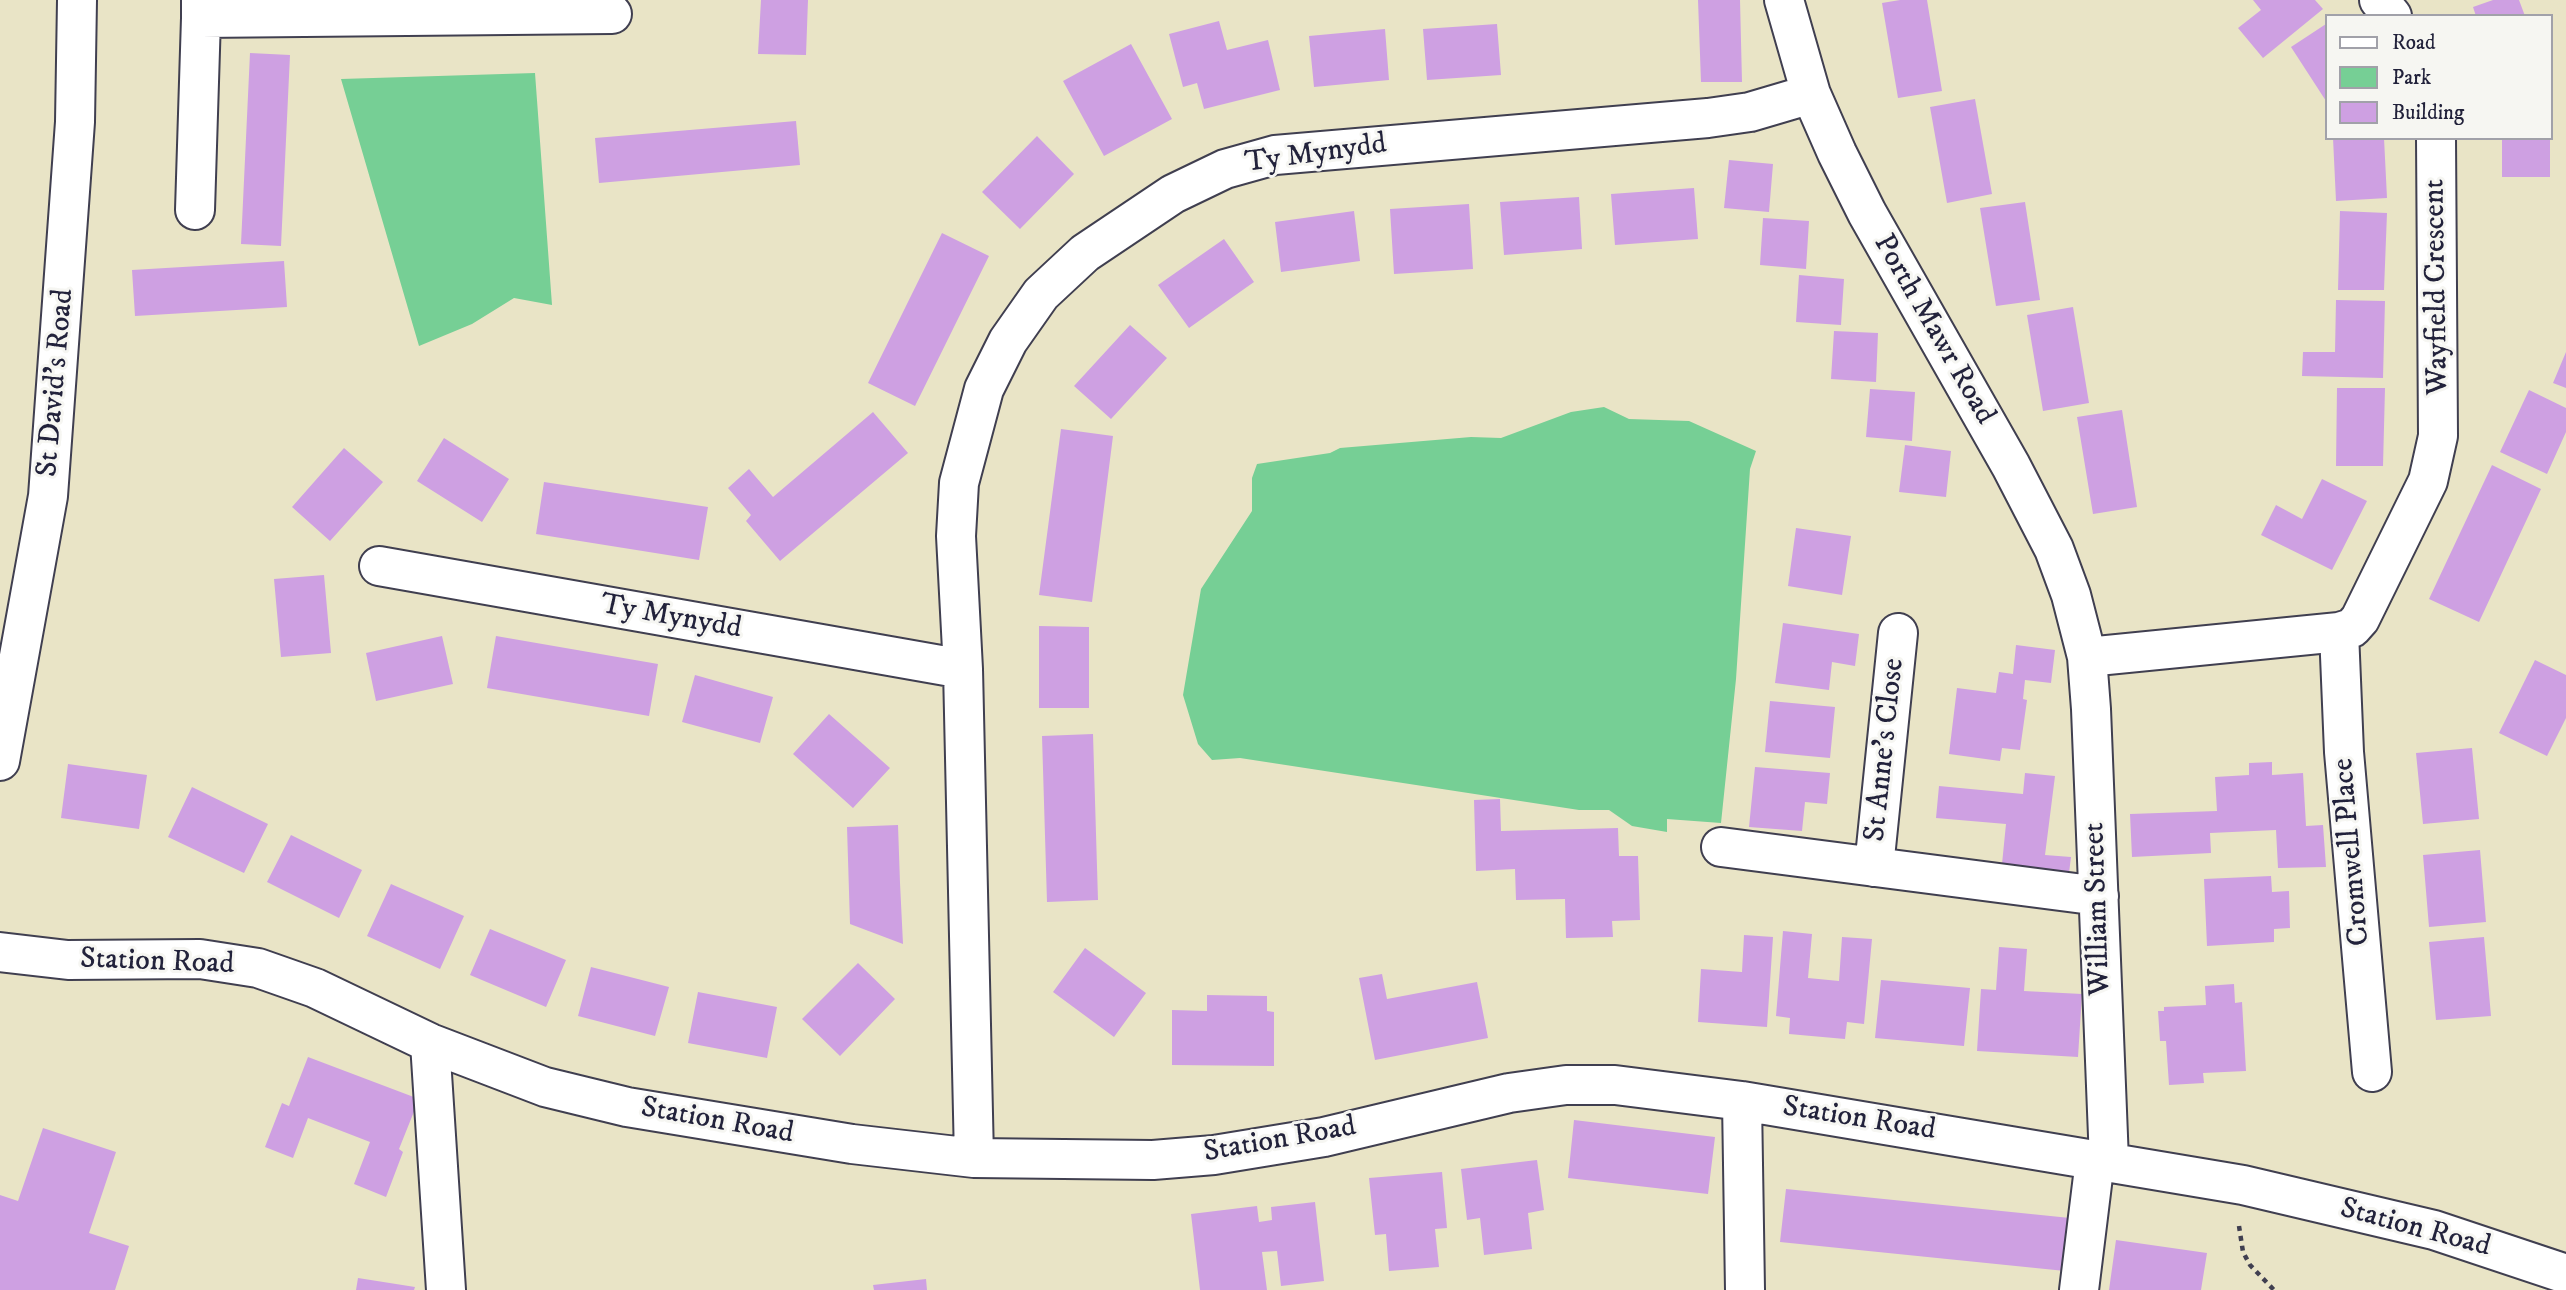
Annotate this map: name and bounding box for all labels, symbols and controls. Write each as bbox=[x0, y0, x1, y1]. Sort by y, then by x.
legend bbox=[2324, 14, 2552, 140]
text: Road bbox=[2392, 30, 2436, 56]
text: Park bbox=[2392, 65, 2431, 91]
text: Building bbox=[2392, 100, 2464, 126]
street label: Ty Mynydd bbox=[1243, 127, 1389, 183]
street label: Wayfield Crescent bbox=[2418, 179, 2458, 395]
street label: Porth Mawr Road bbox=[1864, 229, 2002, 431]
street label: St David's Road bbox=[31, 288, 83, 478]
street label: Ty Mynydd bbox=[598, 588, 744, 648]
street label: St Anne's Close bbox=[1858, 657, 1914, 843]
street label: Cromwell Place bbox=[2327, 757, 2379, 947]
street label: William Street bbox=[2078, 822, 2120, 996]
street label: Station Road bbox=[79, 942, 235, 984]
street label: Station Road bbox=[1780, 1090, 1938, 1150]
street label: Station Road bbox=[638, 1091, 796, 1153]
street label: Station Road bbox=[1201, 1110, 1359, 1172]
street label: Station Road bbox=[2336, 1192, 2494, 1266]

